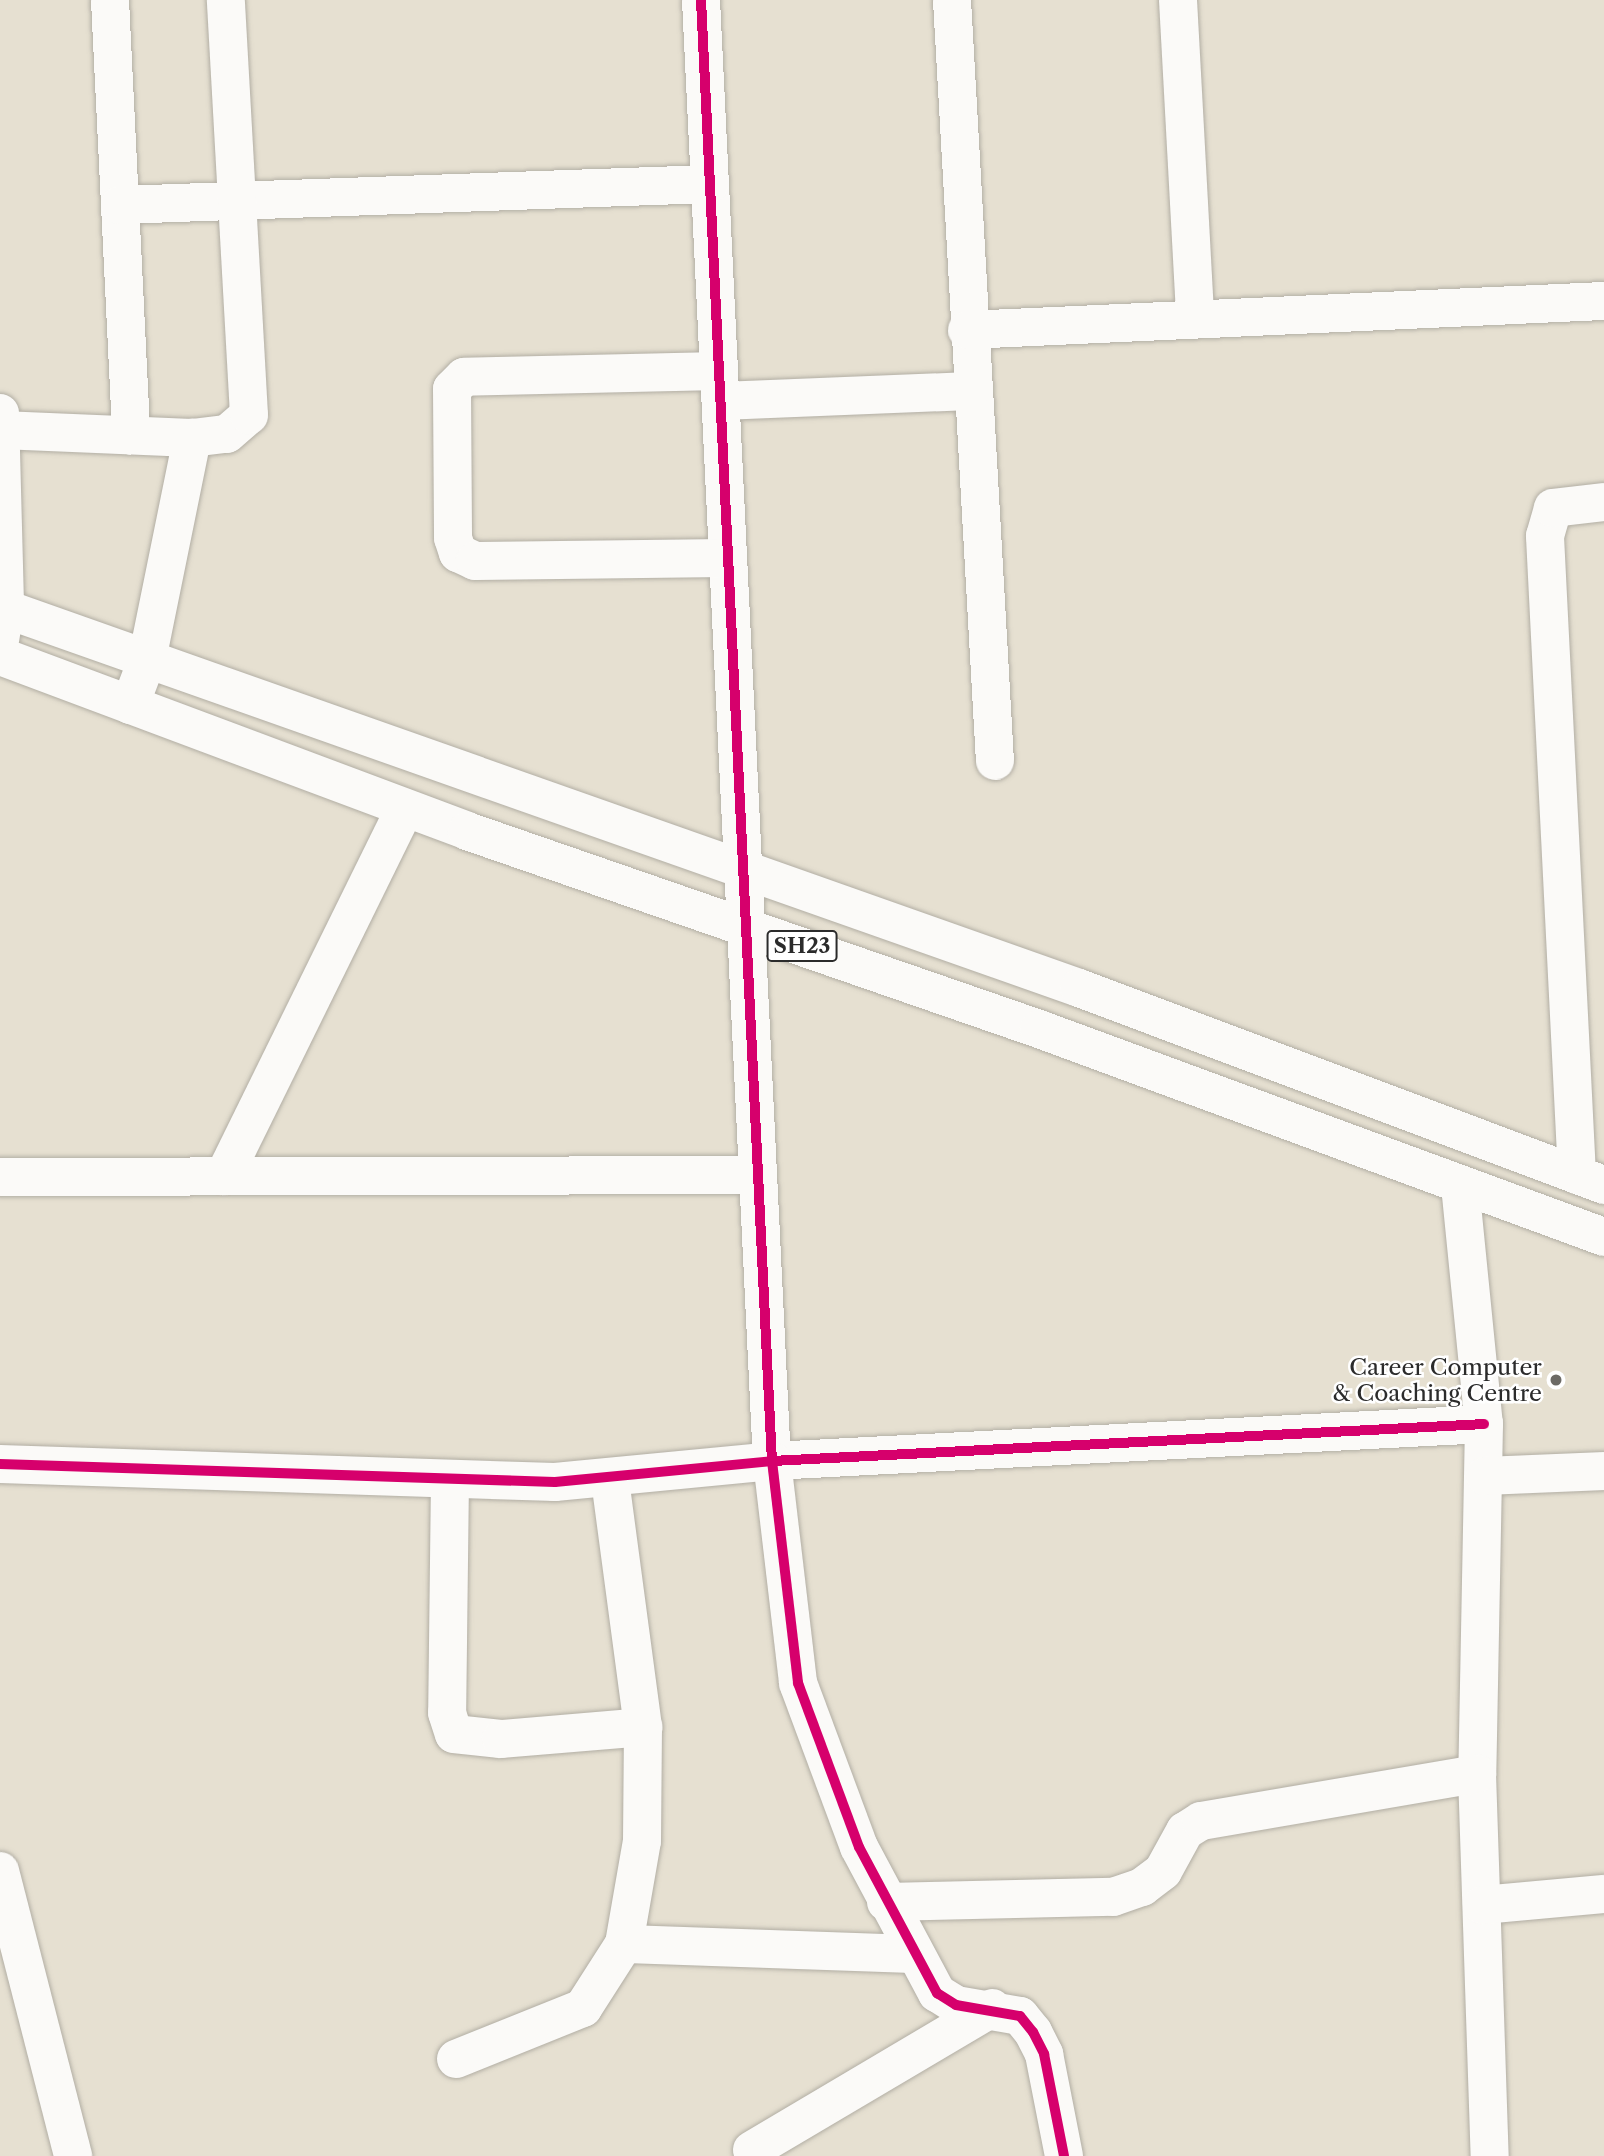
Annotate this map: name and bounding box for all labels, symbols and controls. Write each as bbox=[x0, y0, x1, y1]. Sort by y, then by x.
road number: SH23 bbox=[765, 928, 839, 964]
place label: Career Computer & Coaching Centre bbox=[1332, 1353, 1542, 1407]
marker: Career Computer & Coaching Centre bbox=[1548, 1372, 1564, 1388]

